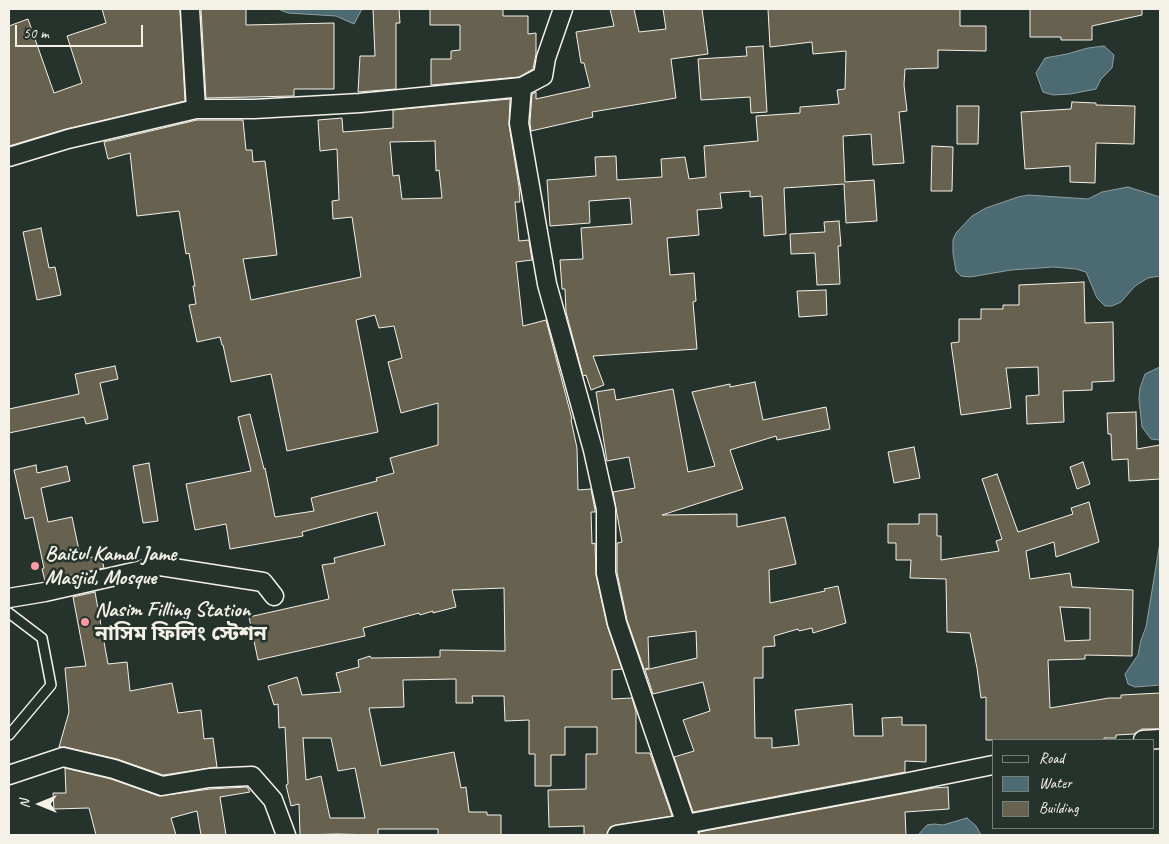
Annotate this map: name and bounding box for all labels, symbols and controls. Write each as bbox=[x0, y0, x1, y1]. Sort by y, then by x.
scale bar bbox=[18, 15, 145, 47]
text: 50 m bbox=[23, 24, 49, 43]
place label: Baitul Kamal Jame Masjid, Mosque bbox=[45, 541, 176, 591]
marker: Baitul Kamal Jame Masjid, Mosque bbox=[29, 560, 41, 572]
place label: Nasim Filling Station নাসিম ফিলিং স্টেশন bbox=[95, 597, 267, 647]
marker: Nasim Filling Station নাসিম ফিলিং স্টেশন bbox=[79, 616, 91, 628]
legend bbox=[992, 739, 1154, 829]
text: Road bbox=[1039, 749, 1064, 768]
text: Water bbox=[1039, 774, 1072, 793]
north arrow bbox=[15, 779, 65, 829]
text: Building bbox=[1039, 799, 1078, 818]
text: N bbox=[16, 800, 33, 808]

